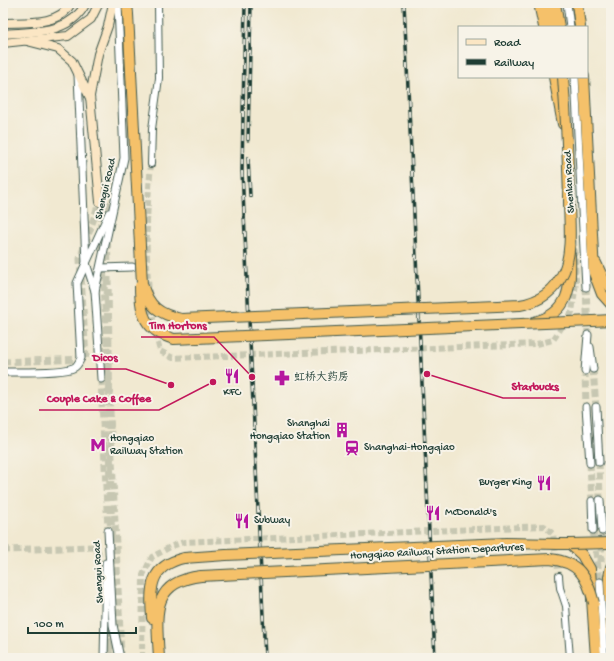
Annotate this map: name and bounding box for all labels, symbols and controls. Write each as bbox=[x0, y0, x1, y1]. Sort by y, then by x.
legend bbox=[458, 26, 588, 78]
text: Road bbox=[494, 37, 521, 51]
text: Railway bbox=[494, 57, 534, 71]
street label: Shenlan Road bbox=[562, 149, 578, 213]
street label: Shengui Road bbox=[93, 156, 119, 221]
callout: Tim Hortons bbox=[141, 313, 214, 337]
text: Tim Hortons bbox=[148, 320, 207, 334]
callout: Dicos bbox=[85, 345, 126, 369]
text: Dicos bbox=[91, 352, 118, 366]
restaurant icon: KFC bbox=[223, 367, 241, 385]
pharmacy icon: 虹桥大药房 bbox=[273, 369, 291, 387]
place label: 虹桥大药房 bbox=[294, 370, 349, 384]
callout: Starbucks bbox=[503, 374, 566, 398]
text: Starbucks bbox=[511, 381, 559, 395]
callout: Couple Cake & Coffee bbox=[39, 386, 159, 410]
place label: KFC bbox=[223, 387, 242, 399]
text: Couple Cake & Coffee bbox=[46, 393, 152, 407]
place label: Shanghai Hongqiao Station bbox=[250, 418, 331, 443]
building icon: Shanghai Hongqiao Station bbox=[333, 421, 351, 439]
place label: Hongqiao Railway Station bbox=[110, 433, 184, 458]
metro station icon: Hongqiao Railway Station bbox=[89, 436, 107, 454]
station icon: Shanghai-Hongqiao bbox=[343, 439, 361, 457]
place label: Shanghai-Hongqiao bbox=[364, 442, 455, 454]
restaurant icon: Burger King bbox=[535, 474, 553, 492]
place label: Burger King bbox=[478, 477, 532, 489]
restaurant icon: McDonald's bbox=[424, 504, 442, 522]
place label: McDonald's bbox=[445, 507, 497, 519]
restaurant icon: Subway bbox=[233, 512, 251, 530]
place label: Subway bbox=[254, 515, 291, 527]
street label: Shengui Road bbox=[91, 539, 107, 603]
street label: Hongqiao Railway Station Departures bbox=[350, 541, 525, 563]
scale bar bbox=[28, 609, 136, 635]
text: 100 m bbox=[33, 618, 64, 632]

